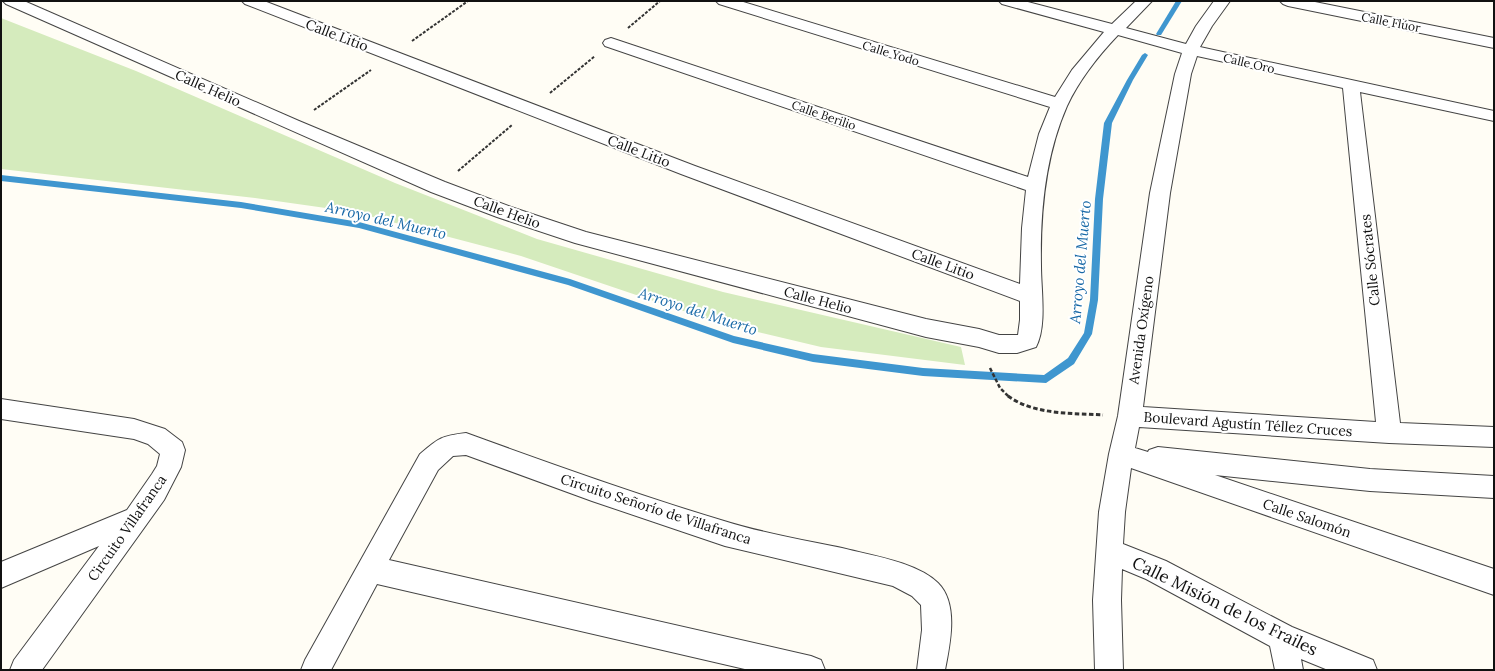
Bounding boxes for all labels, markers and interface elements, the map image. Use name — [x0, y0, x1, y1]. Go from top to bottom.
street label: Calle Flúor — [1360, 9, 1423, 35]
street label: Calle Litio — [303, 15, 371, 55]
street label: Calle Yodo — [861, 37, 921, 69]
street label: Calle Oro — [1222, 50, 1276, 76]
street label: Calle Helio — [172, 66, 244, 110]
street label: Calle Berilio — [790, 97, 858, 133]
street label: Calle Litio — [605, 131, 673, 171]
street label: Calle Helio — [471, 192, 543, 232]
water label: Arroyo del Muerto — [323, 197, 449, 243]
water label: Arroyo del Muerto — [1065, 199, 1095, 325]
street label: Calle Sócrates — [1356, 213, 1384, 307]
street label: Calle Litio — [909, 244, 977, 284]
street label: Avenida Oxígeno — [1124, 275, 1158, 386]
street label: Calle Helio — [782, 282, 854, 318]
water label: Arroyo del Muerto — [635, 283, 760, 339]
street label: Boulevard Agustín Téllez Cruces — [1143, 408, 1353, 440]
street label: Circuito Señorío de Villafranca — [558, 470, 754, 548]
street label: Circuito Villafranca — [84, 471, 170, 585]
street label: Calle Salomón — [1260, 494, 1354, 542]
street label: Calle Misión de los Frailes — [1129, 551, 1322, 661]

